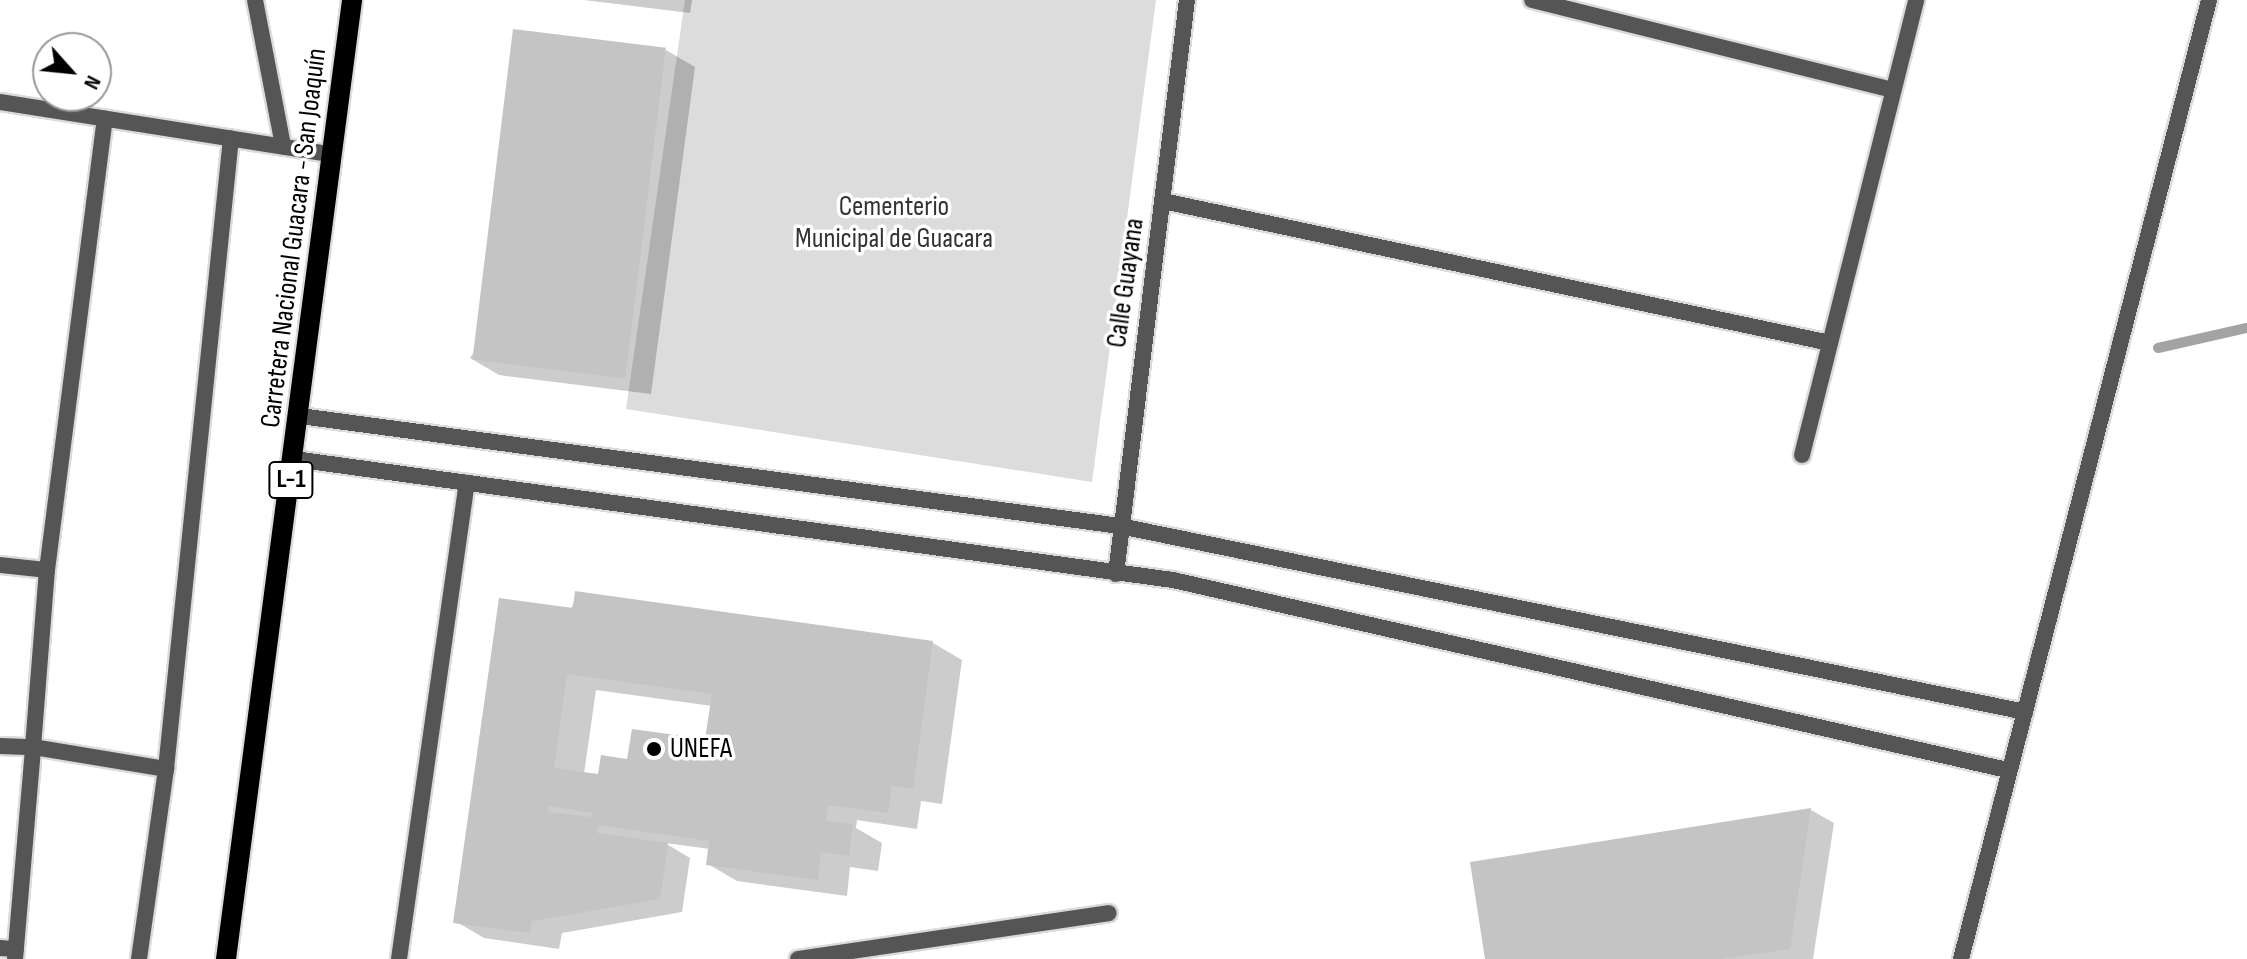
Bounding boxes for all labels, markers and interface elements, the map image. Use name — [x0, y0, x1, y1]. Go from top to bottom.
north arrow — [32, 32, 112, 112]
street label: Carretera Nacional Guacara - San Joaquín — [254, 46, 334, 430]
text: N — [77, 71, 107, 94]
park label: Cementerio Municipal de Guacara — [795, 190, 993, 256]
street label: Calle Guayana — [1100, 216, 1152, 350]
road number: L-1 — [267, 458, 315, 502]
place label: UNEFA — [670, 732, 732, 766]
marker: UNEFA — [645, 740, 663, 758]

